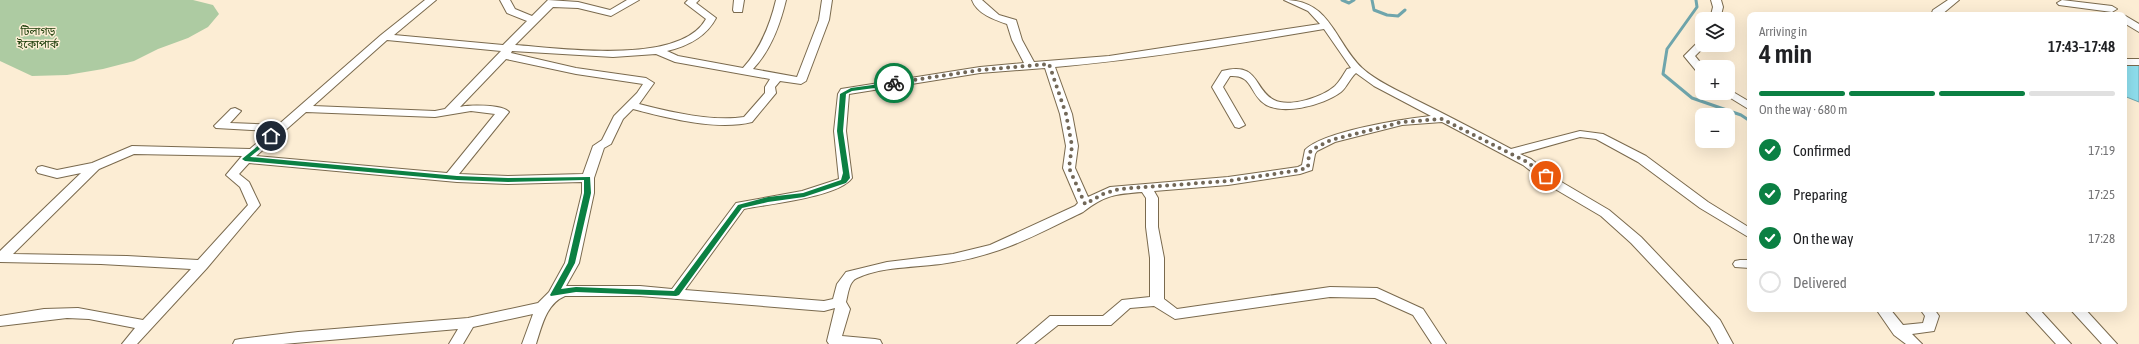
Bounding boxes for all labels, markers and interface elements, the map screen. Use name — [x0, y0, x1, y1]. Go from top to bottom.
map controls — [1695, 12, 1735, 148]
button: layers — [1695, 12, 1735, 52]
text: Arriving in — [1759, 24, 1807, 39]
park label: টিলাগড় ইকোপার্ক — [16, 25, 59, 50]
text: 17:43–17:48 — [2048, 38, 2115, 55]
text: 4 min — [1759, 39, 1812, 69]
button: + — [1695, 60, 1735, 100]
courier — [874, 63, 914, 103]
icon: bike — [883, 72, 905, 94]
text: On the way · 680 m — [1759, 102, 1847, 117]
button: − — [1695, 108, 1735, 148]
pin — [254, 119, 288, 153]
icon: home — [260, 125, 282, 147]
icon: check — [1759, 139, 1781, 161]
text: Confirmed — [1793, 142, 1851, 159]
text: 17:19 — [2088, 143, 2115, 158]
pin — [1529, 159, 1563, 193]
icon: bag — [1535, 165, 1557, 187]
icon: check — [1759, 183, 1781, 205]
text: Preparing — [1793, 186, 1847, 203]
text: 17:25 — [2088, 187, 2115, 202]
icon: check — [1759, 227, 1781, 249]
text: On the way — [1793, 230, 1854, 247]
text: 17:28 — [2088, 231, 2115, 246]
text: Delivered — [1793, 274, 1847, 291]

